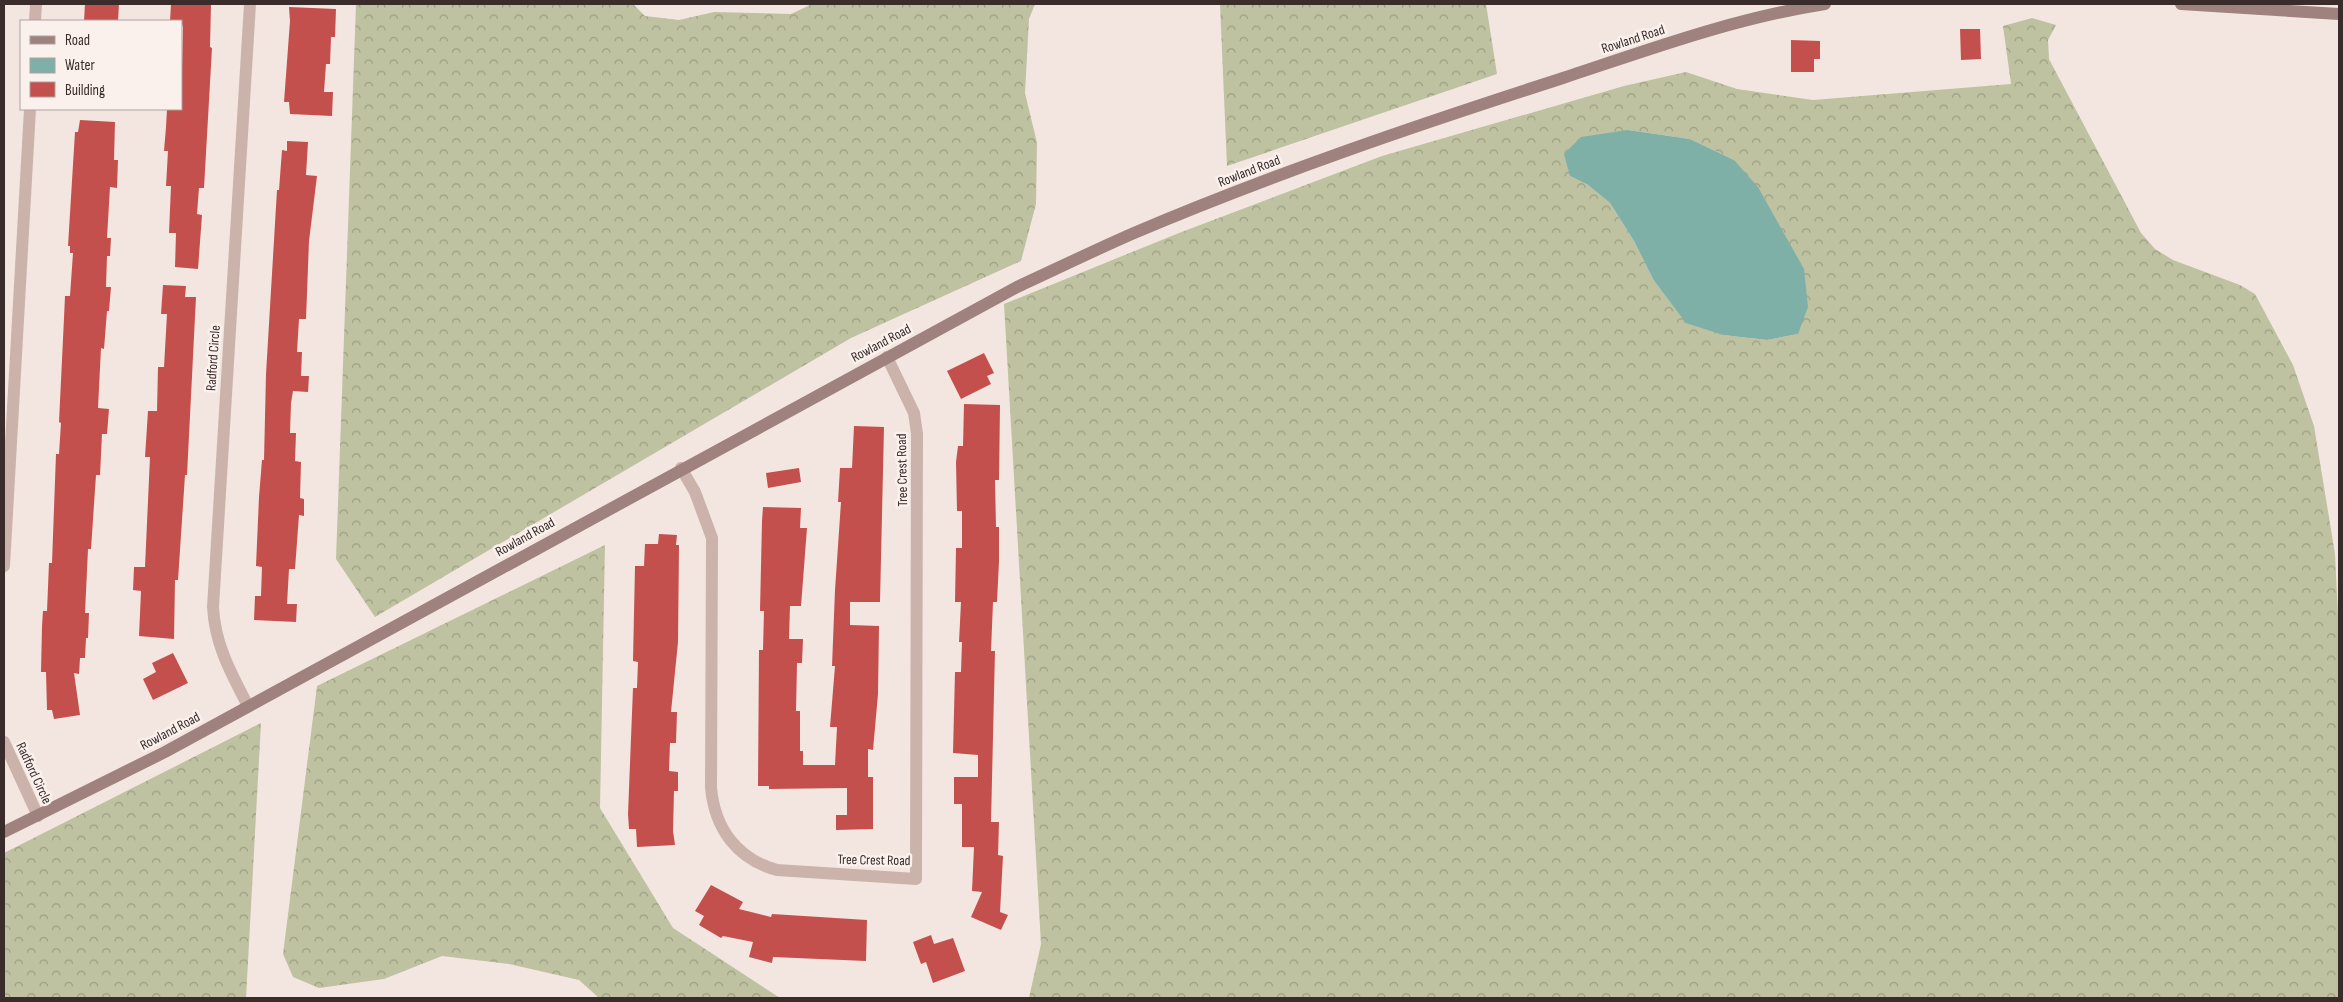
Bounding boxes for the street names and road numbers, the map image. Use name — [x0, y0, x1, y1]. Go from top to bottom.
street label: Rowland Road — [1599, 21, 1667, 57]
street label: Rowland Road — [1215, 151, 1283, 191]
street label: Rowland Road — [848, 320, 914, 366]
street label: Radford Circle — [202, 325, 224, 391]
street label: Tree Crest Road — [893, 433, 911, 507]
street label: Rowland Road — [492, 514, 558, 560]
street label: Rowland Road — [137, 708, 203, 754]
street label: Radford Circle — [12, 740, 56, 806]
street label: Tree Crest Road — [837, 851, 911, 869]

